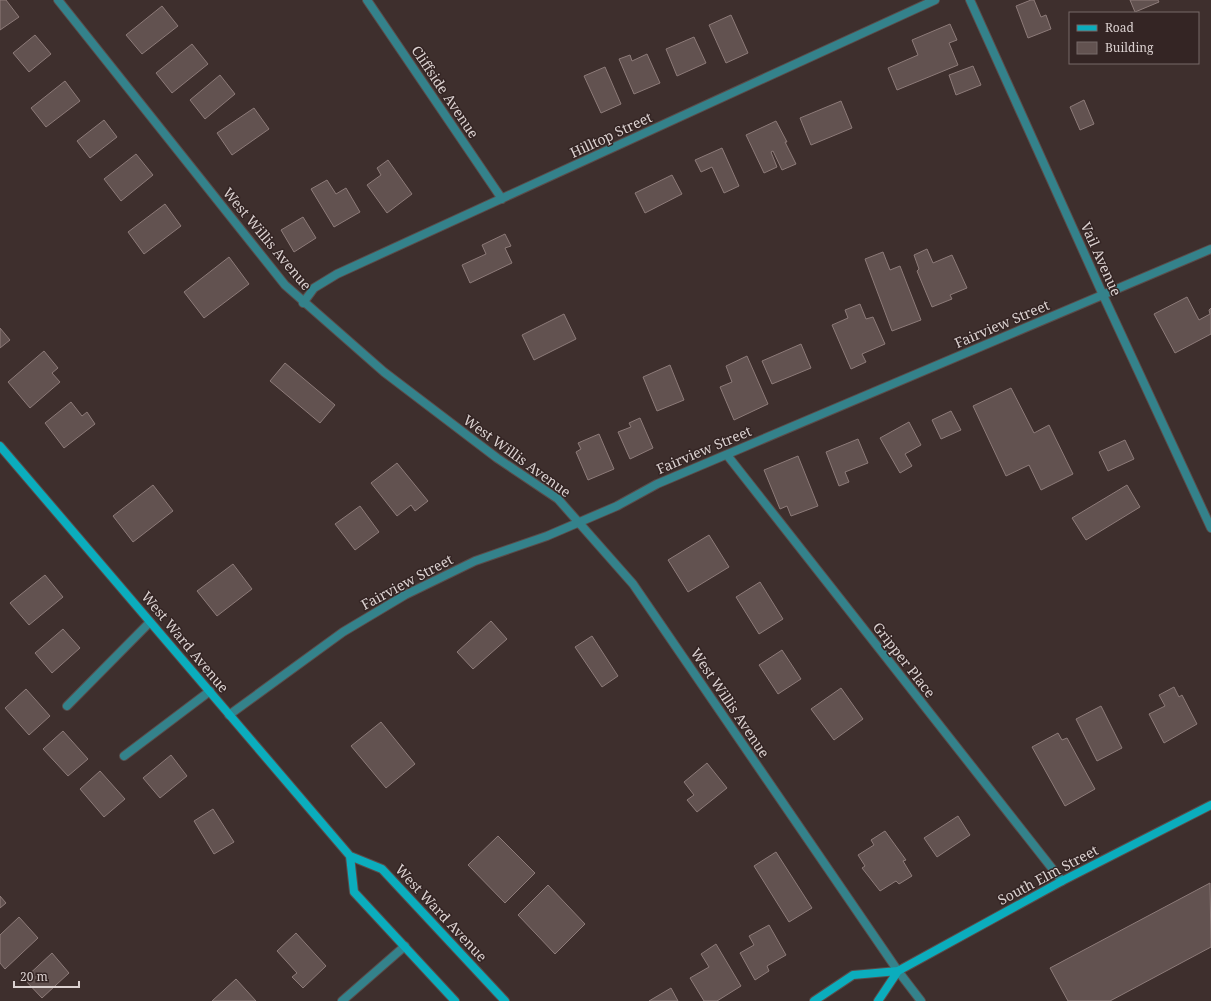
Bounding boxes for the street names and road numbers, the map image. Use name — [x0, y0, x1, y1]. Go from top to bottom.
street label: Cliffside Avenue — [407, 42, 483, 142]
street label: Hilltop Street — [567, 107, 655, 162]
street label: West Willis Avenue — [219, 183, 316, 294]
street label: Vail Avenue — [1077, 219, 1126, 299]
street label: Fairview Street — [951, 295, 1052, 352]
street label: West Willis Avenue — [460, 410, 575, 501]
street label: Fairview Street — [653, 421, 754, 478]
street label: Fairview Street — [357, 549, 456, 614]
street label: West Ward Avenue — [137, 587, 233, 696]
street label: Gripper Place — [869, 618, 940, 701]
street label: West Willis Avenue — [687, 644, 774, 761]
street label: South Elm Street — [994, 840, 1101, 909]
street label: West Ward Avenue — [391, 860, 491, 965]

